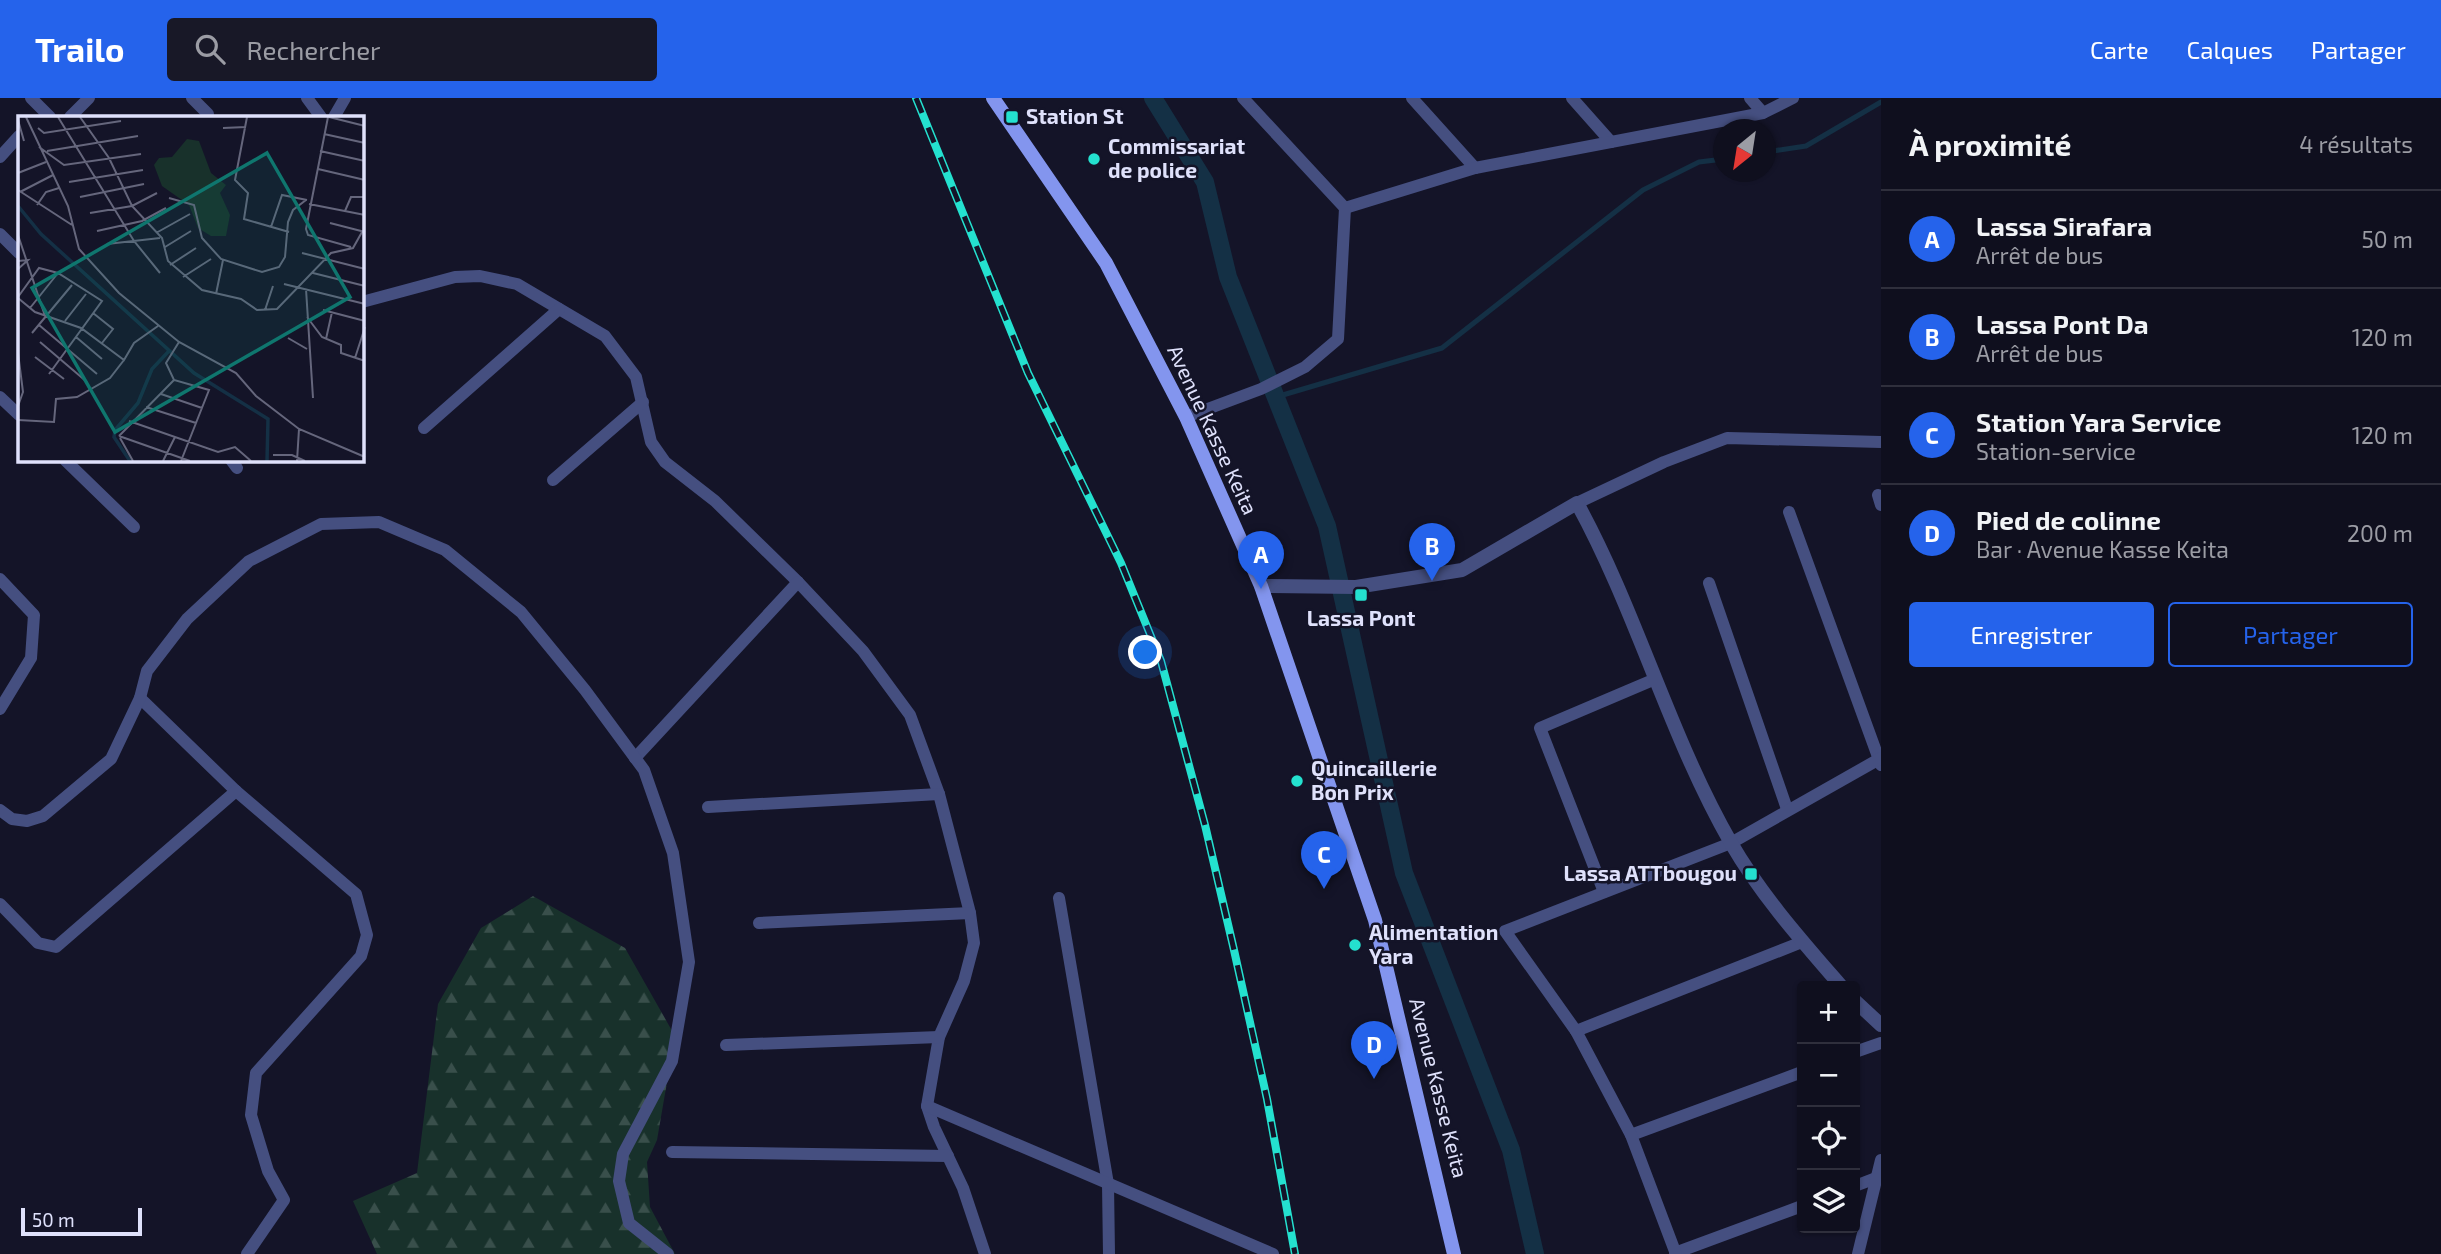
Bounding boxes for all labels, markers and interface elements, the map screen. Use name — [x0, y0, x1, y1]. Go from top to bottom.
search box — [167, 18, 657, 81]
text: Trailo — [35, 29, 125, 69]
icon: search — [191, 30, 229, 68]
text: Rechercher — [247, 34, 381, 65]
text: Carte — [2090, 35, 2149, 64]
text: Calques — [2187, 35, 2273, 64]
text: Partager — [2311, 35, 2406, 64]
place label: Station St — [1026, 103, 1124, 128]
marker: Station St — [1004, 109, 1020, 125]
inset map — [18, 116, 364, 462]
north arrow — [1713, 119, 1776, 182]
text: À proximité — [1909, 126, 2071, 162]
text: 4 résultats — [2299, 130, 2413, 158]
place label: Commissariat de police — [1108, 133, 1246, 182]
marker: Commissariat de police — [1086, 151, 1102, 167]
text: Lassa Sirafara — [1976, 210, 2152, 241]
text: A — [1924, 225, 1940, 253]
text: 50 m — [2362, 225, 2413, 253]
text: Arrêt de bus — [1976, 241, 2103, 269]
text: Lassa Pont Da — [1976, 308, 2149, 339]
text: B — [1925, 323, 1939, 351]
text: 120 m — [2352, 323, 2413, 351]
text: Arrêt de bus — [1976, 339, 2103, 367]
street label: Avenue Kasse Keita — [1163, 340, 1264, 518]
text: Station Yara Service — [1976, 406, 2222, 437]
text: C — [1925, 421, 1939, 449]
text: 120 m — [2352, 421, 2413, 449]
text: Station-service — [1976, 437, 2136, 465]
text: Pied de colinne — [1976, 504, 2161, 535]
text: D — [1924, 519, 1940, 547]
text: 200 m — [2347, 519, 2413, 547]
pin: B — [1409, 523, 1455, 581]
pin: A — [1238, 531, 1284, 589]
text: Bar · Avenue Kasse Keita — [1976, 535, 2229, 563]
marker: Lassa Pont — [1353, 587, 1369, 603]
button: Enregistrer — [1909, 602, 2154, 667]
button: Partager — [2168, 602, 2413, 667]
place label: Lassa Pont — [1307, 605, 1416, 630]
your location — [1128, 635, 1162, 669]
place label: Quincaillerie Bon Prix — [1311, 755, 1437, 804]
marker: Quincaillerie Bon Prix — [1289, 773, 1305, 789]
pin: C — [1301, 831, 1347, 889]
place label: Lassa ATTbougou — [1563, 860, 1737, 885]
marker: Lassa ATTbougou — [1743, 866, 1759, 882]
place label: Alimentation Yara — [1369, 919, 1498, 968]
marker: Alimentation Yara — [1347, 937, 1363, 953]
map controls — [1797, 981, 1860, 1233]
button: + — [1797, 981, 1860, 1044]
street label: Avenue Kasse Keita — [1405, 995, 1474, 1180]
pin: D — [1351, 1021, 1397, 1079]
button: − — [1797, 1044, 1860, 1107]
button: locate — [1797, 1107, 1860, 1170]
button: layers — [1797, 1170, 1860, 1233]
scale bar — [21, 1205, 142, 1237]
text: 50 m — [32, 1208, 75, 1231]

